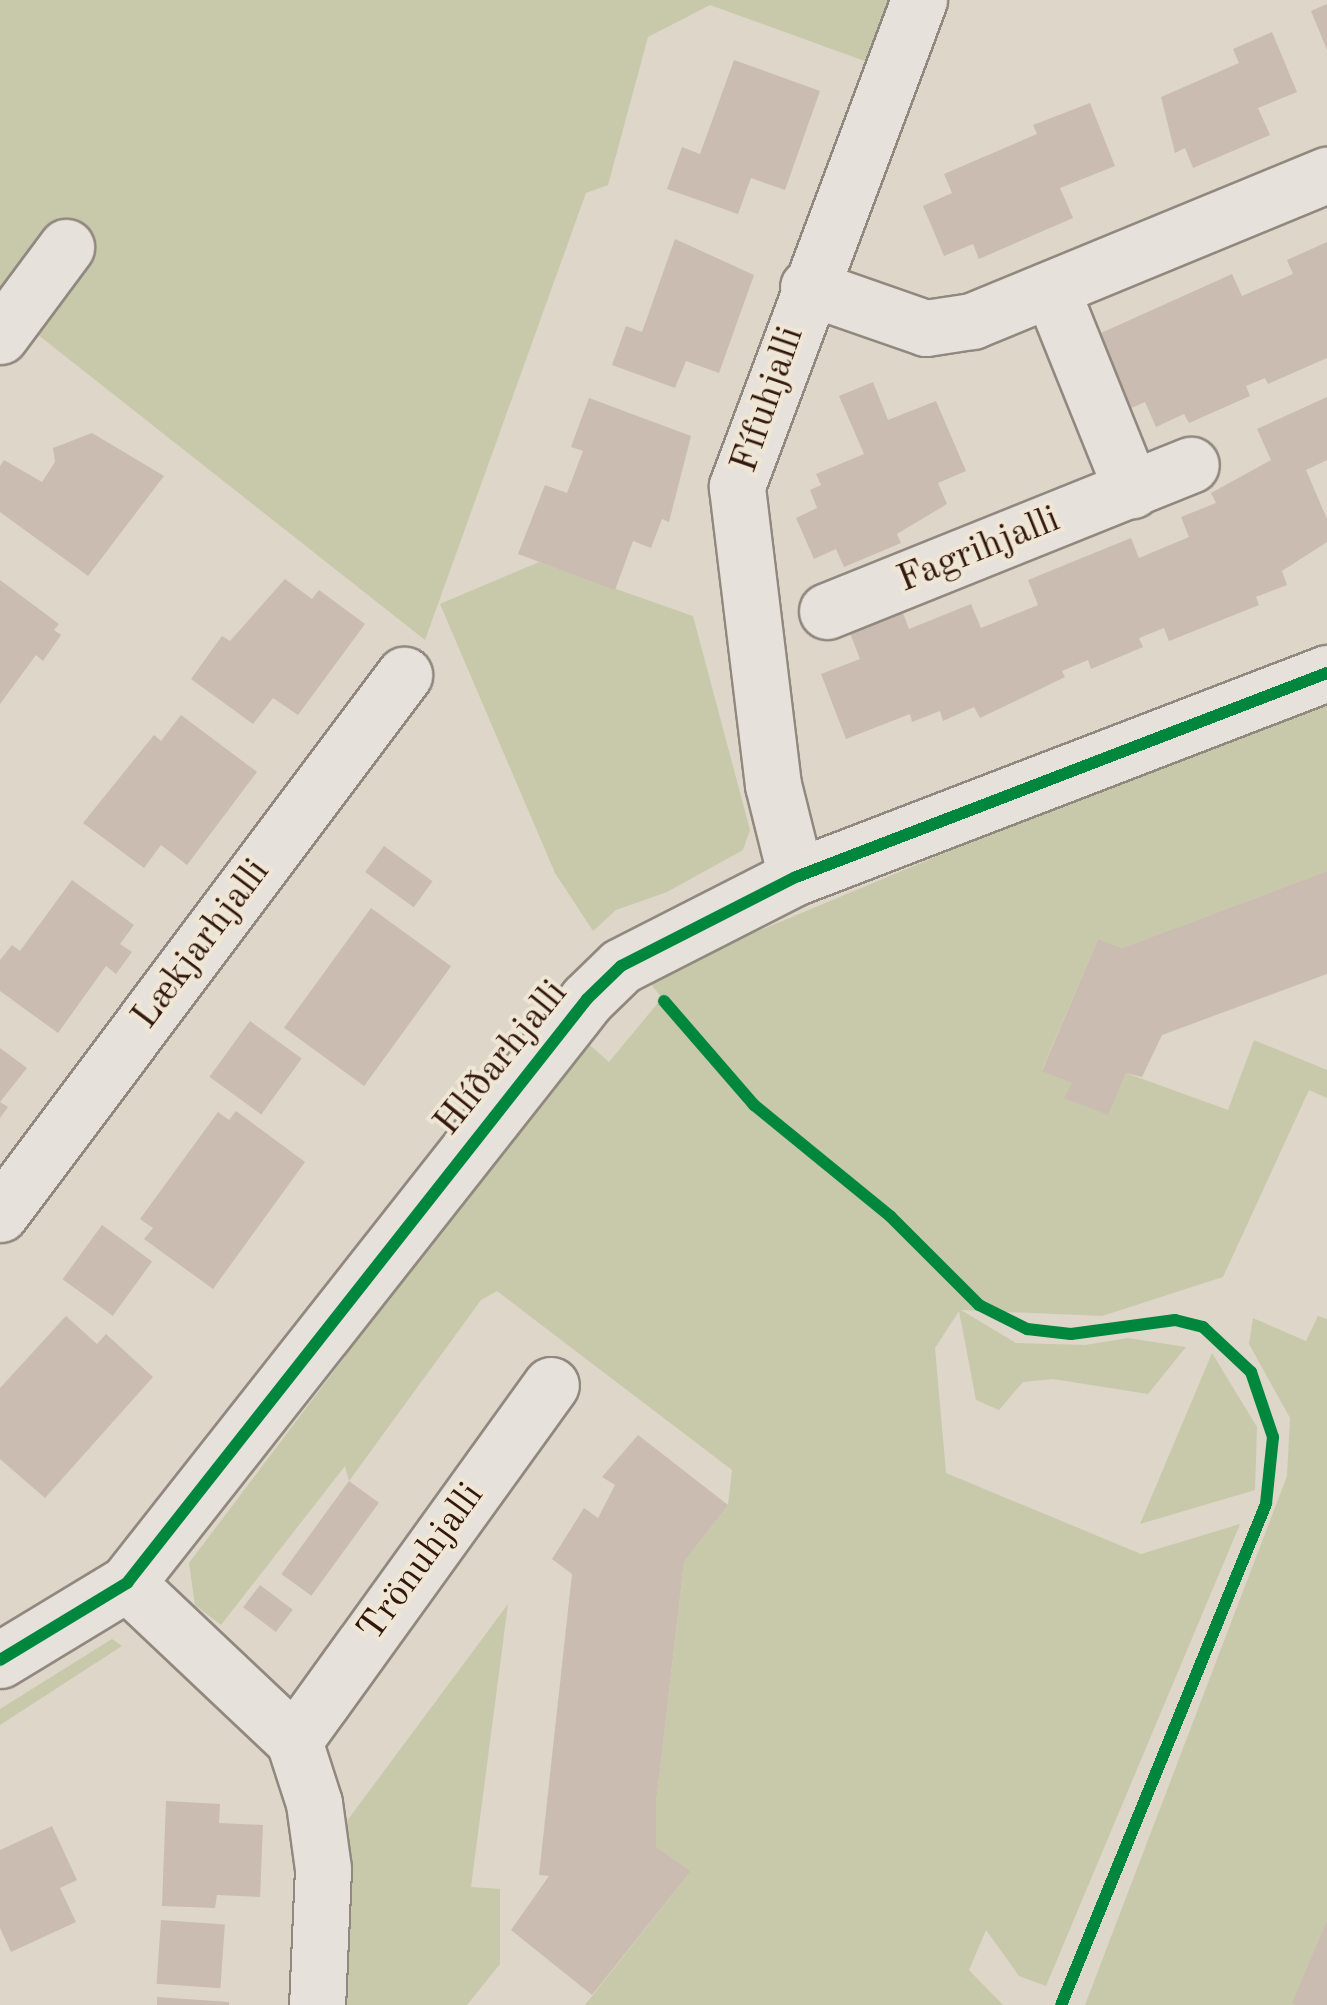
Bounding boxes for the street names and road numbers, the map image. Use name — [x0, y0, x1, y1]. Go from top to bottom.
street label: Fífuhjalli — [723, 321, 815, 479]
street label: Fagrihjalli — [891, 498, 1067, 604]
street label: Lækjarhjalli — [123, 851, 281, 1039]
street label: Hlíðarhjalli — [426, 972, 578, 1146]
street label: Trönuhjalli — [349, 1475, 495, 1651]

